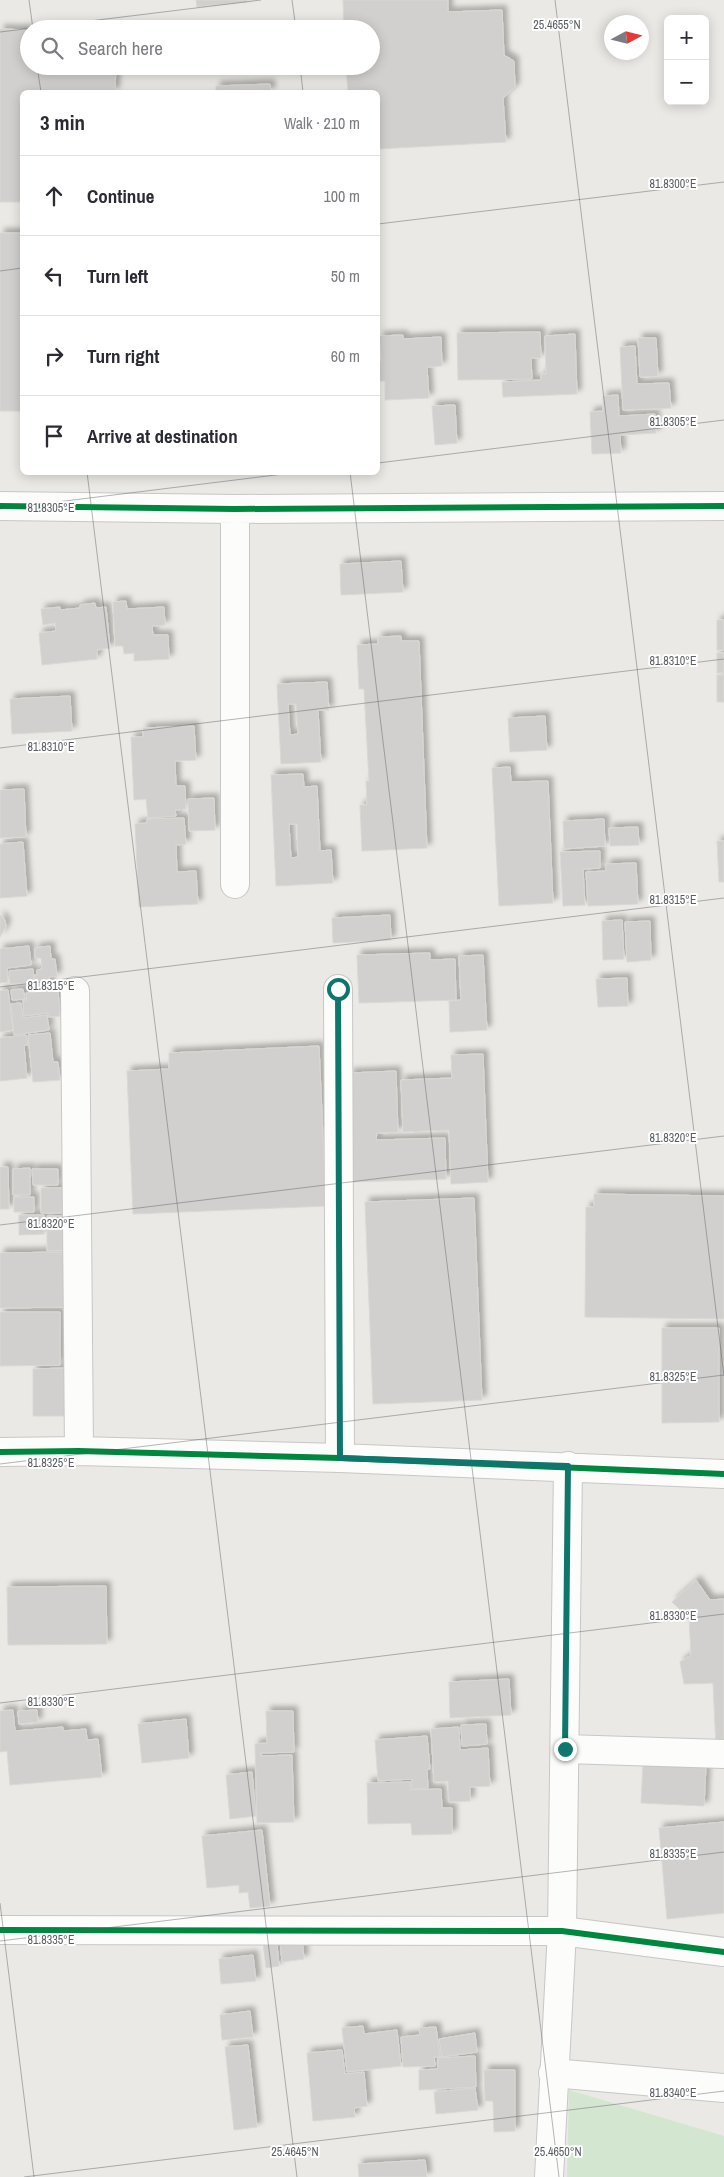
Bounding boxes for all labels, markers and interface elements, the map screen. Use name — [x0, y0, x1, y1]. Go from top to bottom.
north arrow — [604, 15, 649, 60]
map controls — [664, 15, 709, 105]
button: + — [664, 15, 709, 60]
text: 25.4655°N — [533, 17, 581, 33]
search box — [20, 20, 380, 75]
icon: search — [38, 34, 66, 62]
text: Search here — [78, 35, 163, 61]
button: − — [664, 60, 709, 105]
text: 3 min — [40, 108, 85, 137]
text: Walk · 210 m — [284, 112, 360, 134]
text: 81.8300°E — [650, 176, 696, 192]
icon: ahead — [40, 182, 68, 210]
text: Continue — [87, 183, 155, 209]
text: 100 m — [324, 185, 360, 207]
icon: left — [40, 262, 68, 290]
text: Turn left — [87, 263, 148, 289]
text: 50 m — [331, 265, 360, 287]
icon: right — [40, 342, 68, 370]
text: Turn right — [87, 343, 159, 369]
text: 60 m — [331, 345, 360, 367]
text: 81.8305°E — [650, 414, 696, 430]
icon: arrive — [40, 422, 68, 450]
text: Arrive at destination — [87, 423, 238, 449]
text: 81.8305°E — [28, 500, 74, 516]
text: 81.8310°E — [650, 653, 696, 669]
text: 81.8310°E — [28, 739, 74, 755]
text: 81.8315°E — [650, 892, 696, 908]
text: 81.8315°E — [28, 978, 74, 994]
route start — [327, 978, 350, 1001]
text: 81.8320°E — [650, 1130, 696, 1146]
text: 81.8320°E — [28, 1216, 74, 1232]
text: 81.8325°E — [650, 1369, 696, 1385]
text: 81.8325°E — [28, 1455, 74, 1471]
text: 81.8330°E — [650, 1608, 696, 1624]
text: 81.8330°E — [28, 1694, 74, 1710]
route end — [554, 1738, 577, 1761]
text: 81.8335°E — [650, 1846, 696, 1862]
text: 81.8335°E — [28, 1932, 74, 1948]
text: 81.8340°E — [650, 2085, 696, 2101]
text: 25.4645°N — [271, 2144, 319, 2160]
text: 25.4650°N — [534, 2144, 582, 2160]

